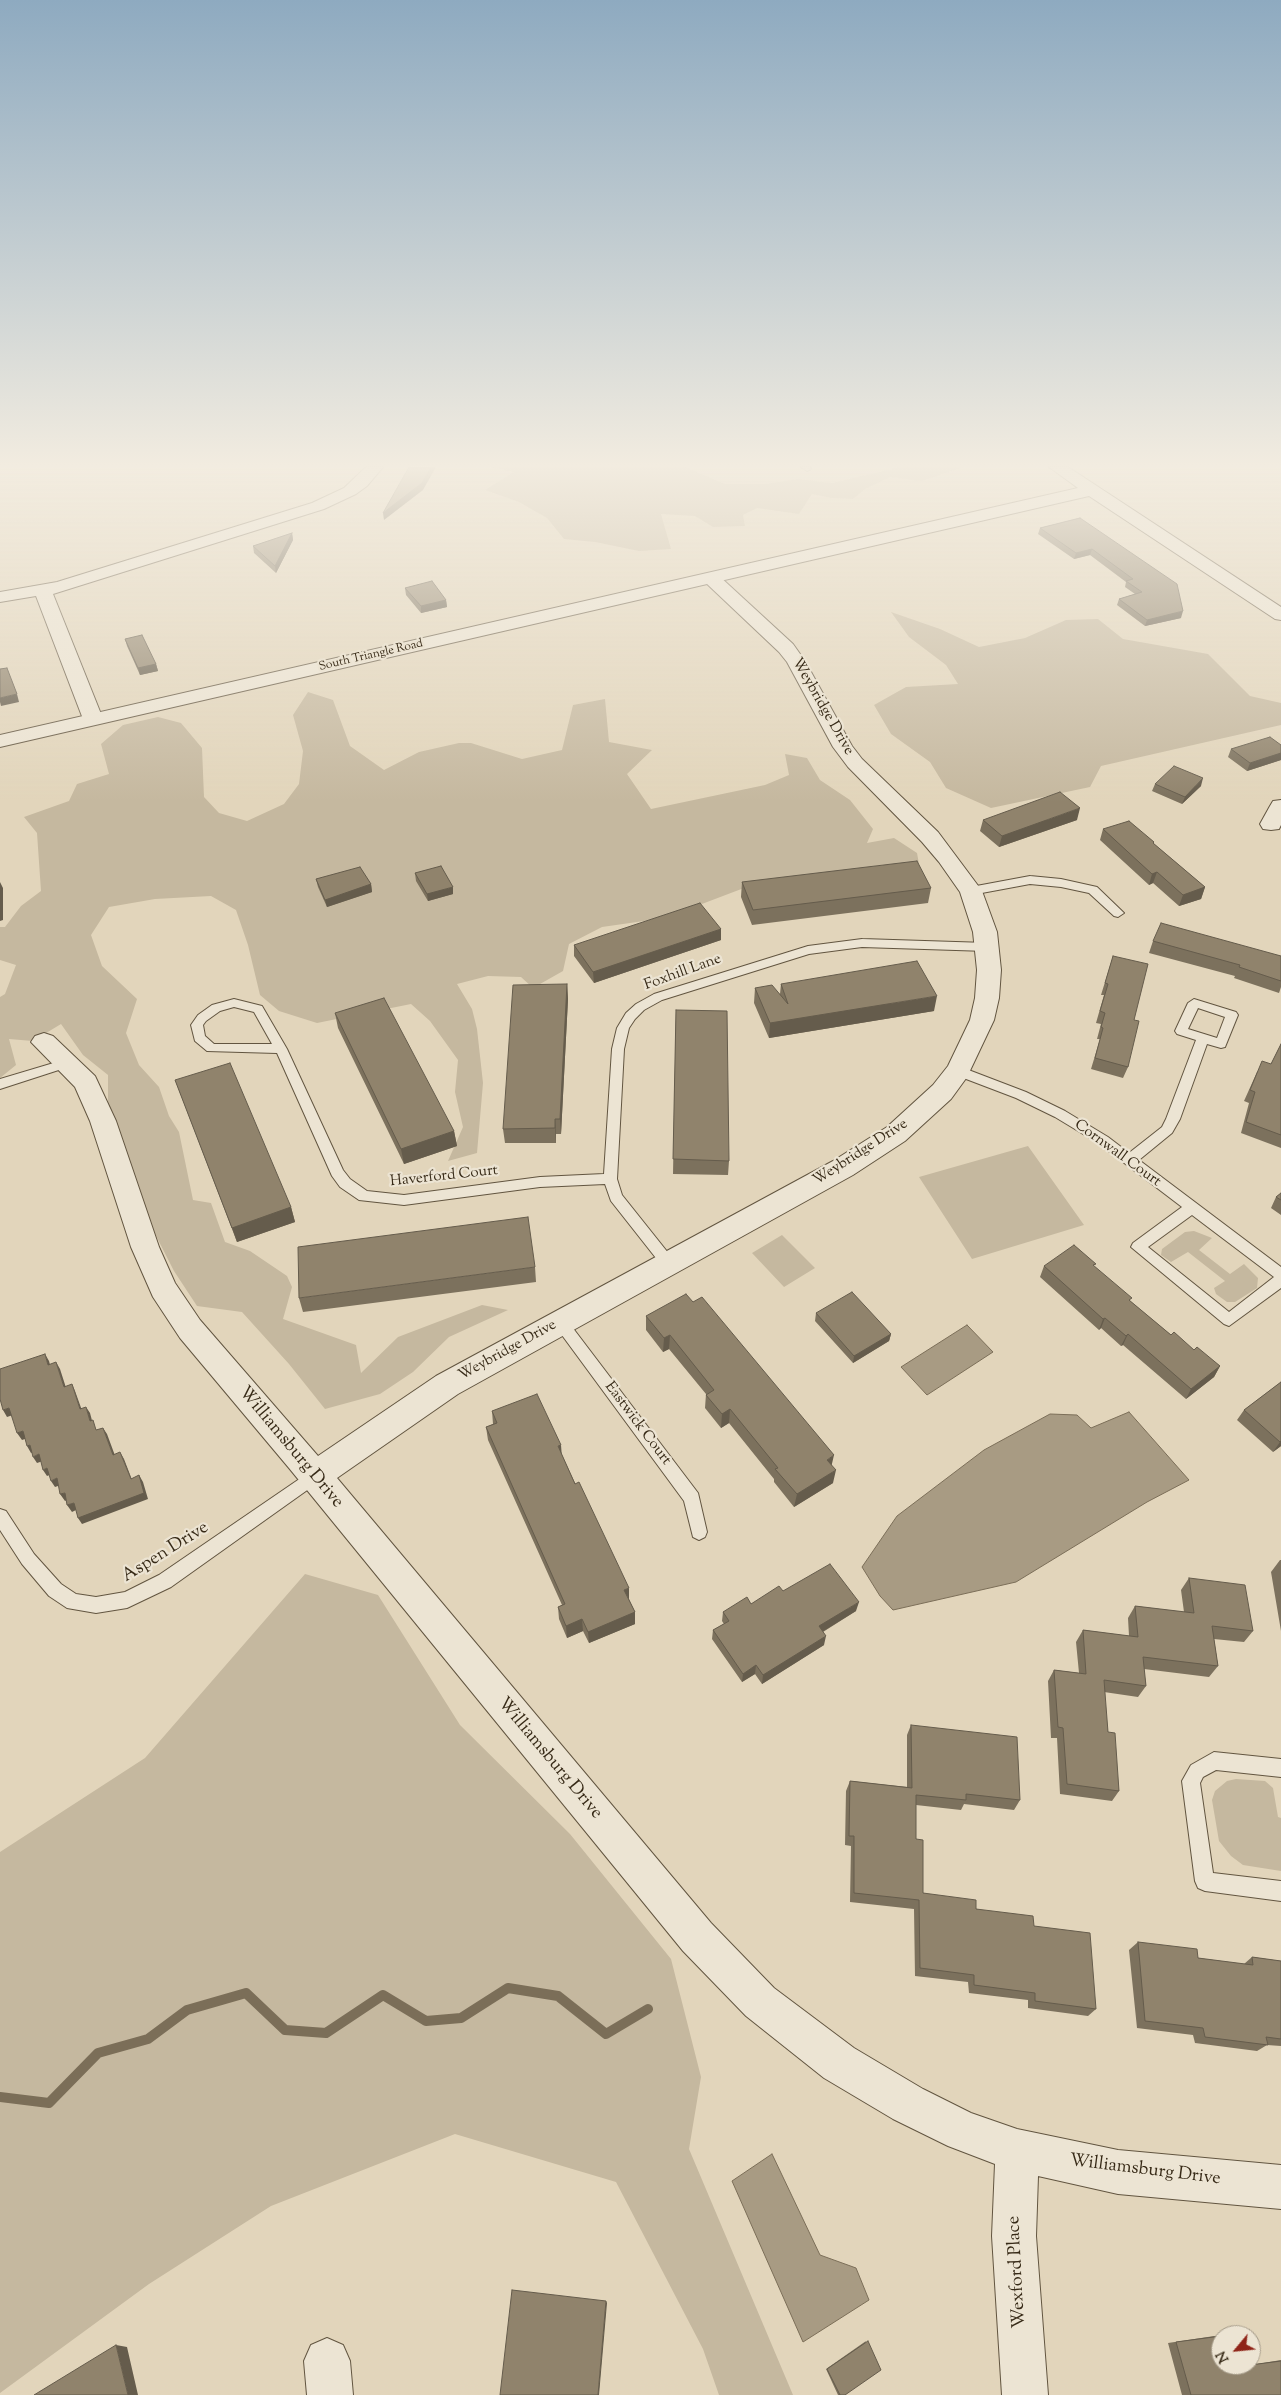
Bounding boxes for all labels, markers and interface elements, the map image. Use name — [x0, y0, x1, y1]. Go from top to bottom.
street label: South Triangle Road — [318, 637, 424, 675]
street label: Weybridge Drive — [787, 655, 857, 759]
street label: Foxhill Lane — [642, 951, 724, 995]
street label: Weybridge Drive — [810, 1116, 912, 1190]
street label: Cornwall Court — [1070, 1116, 1164, 1192]
street label: Haverford Court — [389, 1162, 499, 1192]
street label: Weybridge Drive — [456, 1317, 560, 1385]
street label: Eastwick Court — [600, 1379, 674, 1469]
street label: Williamsburg Drive — [233, 1383, 347, 1513]
street label: Aspen Drive — [119, 1518, 213, 1588]
street label: Williamsburg Drive — [492, 1694, 606, 1824]
street label: Williamsburg Drive — [1068, 2151, 1222, 2191]
street label: Wexford Place — [1004, 2215, 1032, 2329]
north arrow — [1211, 2325, 1261, 2375]
text: N — [1212, 2347, 1235, 2366]

